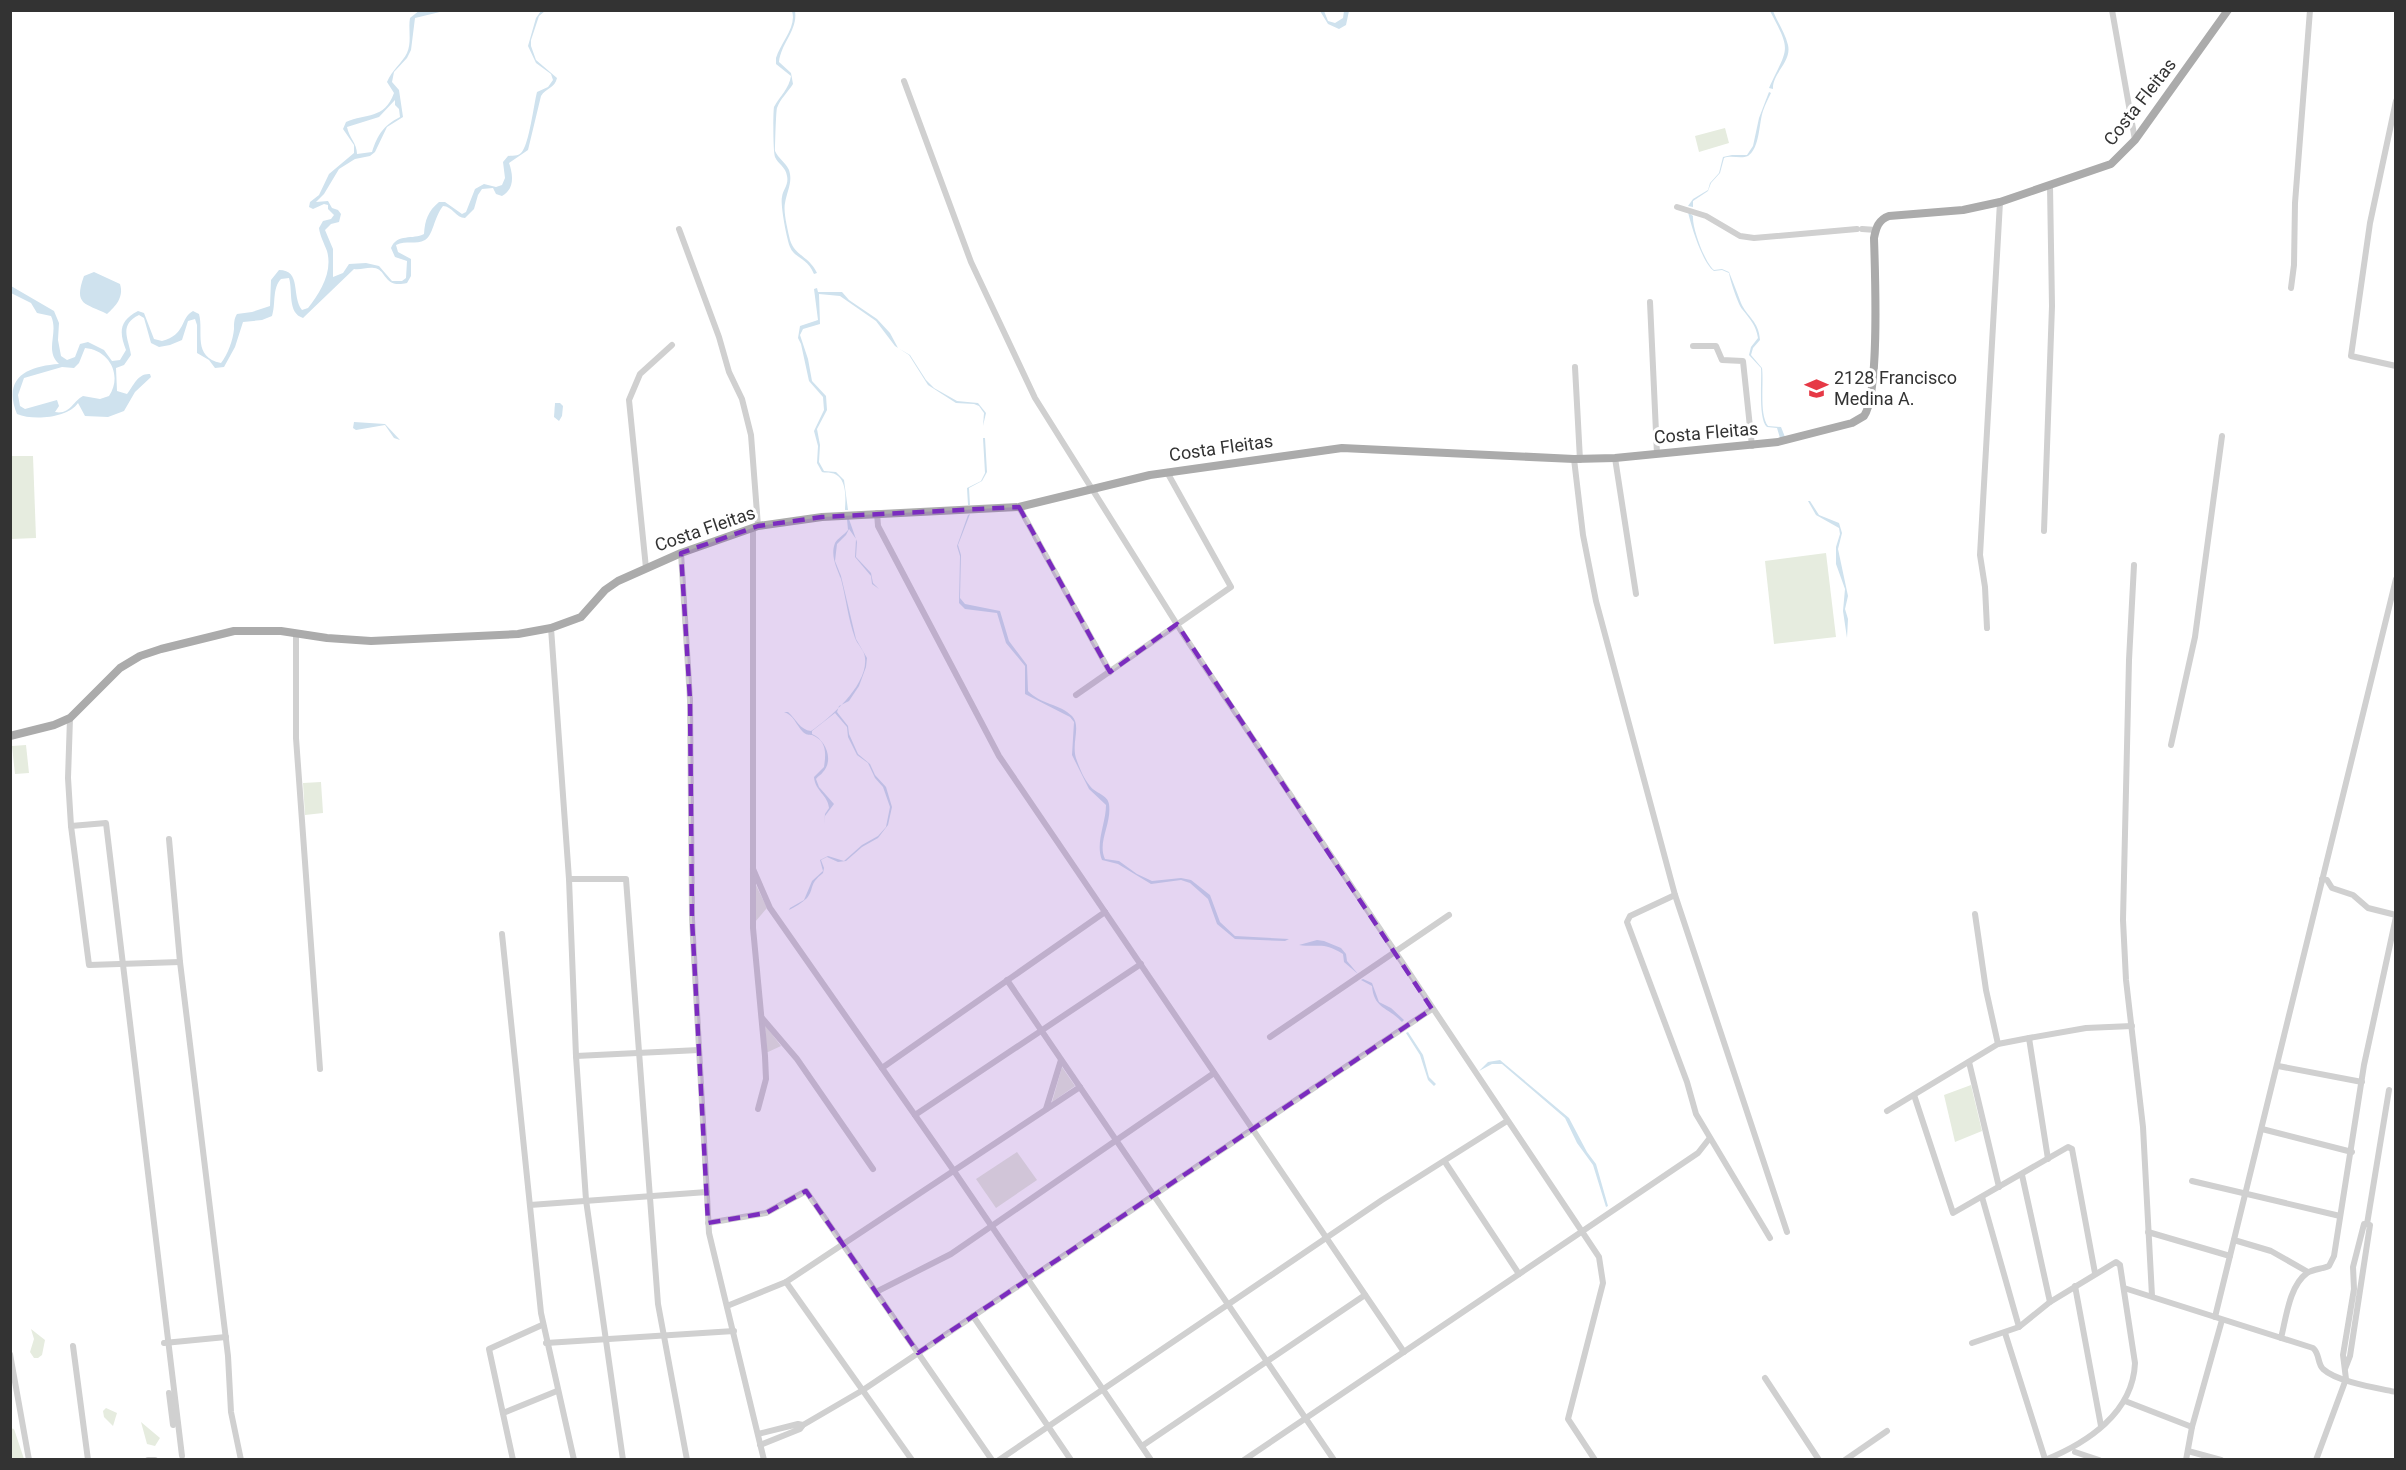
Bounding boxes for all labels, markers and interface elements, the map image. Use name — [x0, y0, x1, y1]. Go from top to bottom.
street label: Costa Fleitas — [2099, 54, 2180, 149]
place label: 2128 Francisco Medina A. — [1834, 367, 1957, 409]
school or university icon: 2128 Francisco Medina A. — [1803, 375, 1829, 401]
street label: Costa Fleitas — [1653, 417, 1759, 448]
street label: Costa Fleitas — [1168, 430, 1274, 465]
street label: Costa Fleitas — [652, 502, 758, 555]

